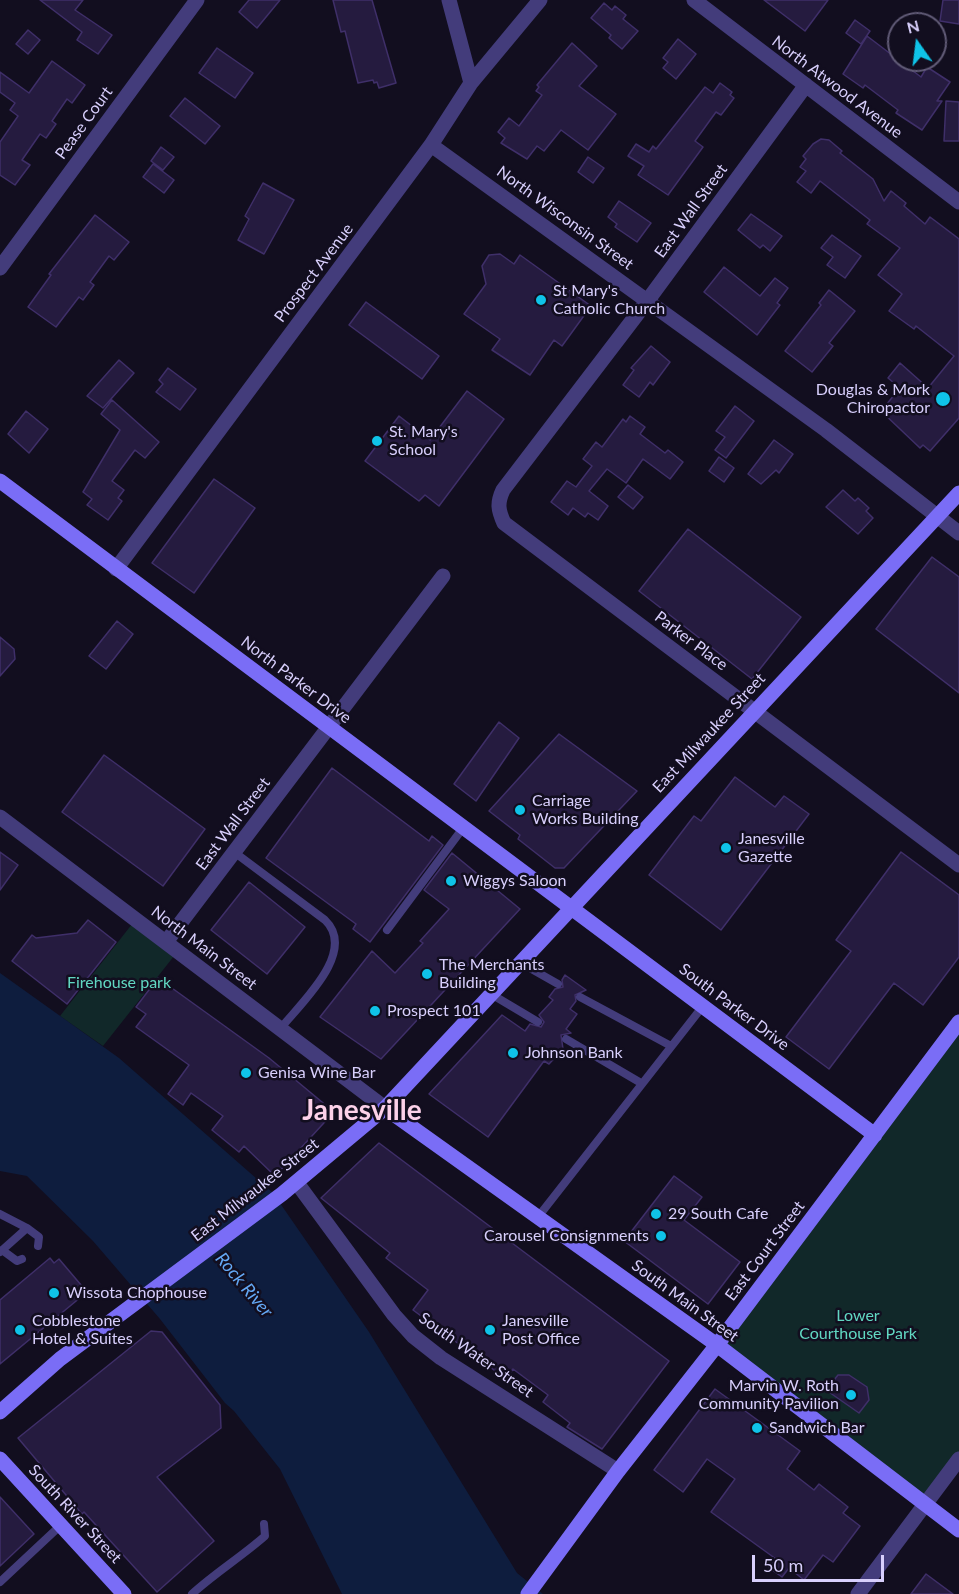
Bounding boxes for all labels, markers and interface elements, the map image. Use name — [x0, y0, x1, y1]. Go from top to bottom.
north arrow — [887, 12, 947, 72]
text: N — [905, 15, 921, 37]
street label: North Atwood Avenue — [768, 32, 906, 142]
street label: Pease Court — [51, 83, 117, 163]
street label: East Wall Street — [651, 160, 731, 262]
street label: North Wisconsin Street — [493, 162, 637, 274]
street label: Prospect Avenue — [271, 220, 357, 326]
place label: St Mary's Catholic Church — [553, 281, 665, 319]
marker: St Mary's Catholic Church — [534, 293, 548, 307]
place label: Douglas & Mork Chiropactor — [816, 380, 930, 418]
marker: Douglas & Mork Chiropactor — [934, 390, 952, 408]
place label: St. Mary's School — [389, 422, 458, 460]
marker: St. Mary's School — [370, 434, 384, 448]
street label: Parker Place — [651, 607, 731, 675]
street label: North Parker Drive — [237, 632, 355, 728]
street label: East Milwaukee Street — [649, 669, 769, 797]
street label: East Wall Street — [192, 774, 274, 874]
place label: Carriage Works Building — [532, 791, 638, 829]
marker: Carriage Works Building — [513, 803, 527, 817]
place label: Janesville Gazette — [738, 829, 805, 867]
marker: Janesville Gazette — [719, 841, 733, 855]
place label: Wiggys Saloon — [463, 871, 566, 891]
marker: Wiggys Saloon — [444, 874, 458, 888]
street label: North Main Street — [147, 902, 261, 994]
place label: The Merchants Building — [439, 955, 544, 993]
street label: South Parker Drive — [675, 959, 793, 1055]
marker: The Merchants Building — [420, 967, 434, 981]
park label: Firehouse park — [67, 973, 171, 993]
place label: Prospect 101 — [387, 1001, 481, 1021]
marker: Prospect 101 — [368, 1004, 382, 1018]
place label: Johnson Bank — [525, 1043, 623, 1063]
marker: Johnson Bank — [506, 1046, 520, 1060]
place label: Genisa Wine Bar — [258, 1063, 376, 1083]
marker: Genisa Wine Bar — [239, 1066, 253, 1080]
district label: Janesville — [302, 1094, 422, 1128]
street label: East Milwaukee Street — [187, 1134, 323, 1246]
street label: East Court Street — [721, 1197, 809, 1305]
place label: 29 South Cafe — [668, 1204, 768, 1224]
marker: 29 South Cafe — [649, 1207, 663, 1221]
place label: Carousel Consignments — [484, 1226, 649, 1246]
marker: Carousel Consignments — [654, 1229, 668, 1243]
water label: Rock River — [211, 1248, 277, 1322]
street label: South Main Street — [628, 1256, 742, 1346]
place label: Wissota Chophouse — [66, 1283, 207, 1303]
marker: Wissota Chophouse — [47, 1286, 61, 1300]
park label: Lower Courthouse Park — [799, 1306, 917, 1344]
street label: South Water Street — [415, 1308, 537, 1402]
place label: Cobblestone Hotel & Suites — [32, 1311, 133, 1349]
place label: Janesville Post Office — [502, 1311, 580, 1349]
marker: Cobblestone Hotel & Suites — [13, 1323, 27, 1337]
marker: Janesville Post Office — [483, 1323, 497, 1337]
place label: Marvin W. Roth Community Pavilion — [698, 1376, 839, 1414]
marker: Marvin W. Roth Community Pavilion — [844, 1388, 858, 1402]
place label: Sandwich Bar — [769, 1418, 864, 1438]
marker: Sandwich Bar — [750, 1421, 764, 1435]
street label: South River Street — [24, 1461, 126, 1567]
scale bar — [755, 1543, 887, 1581]
text: 50 m — [763, 1554, 803, 1576]

